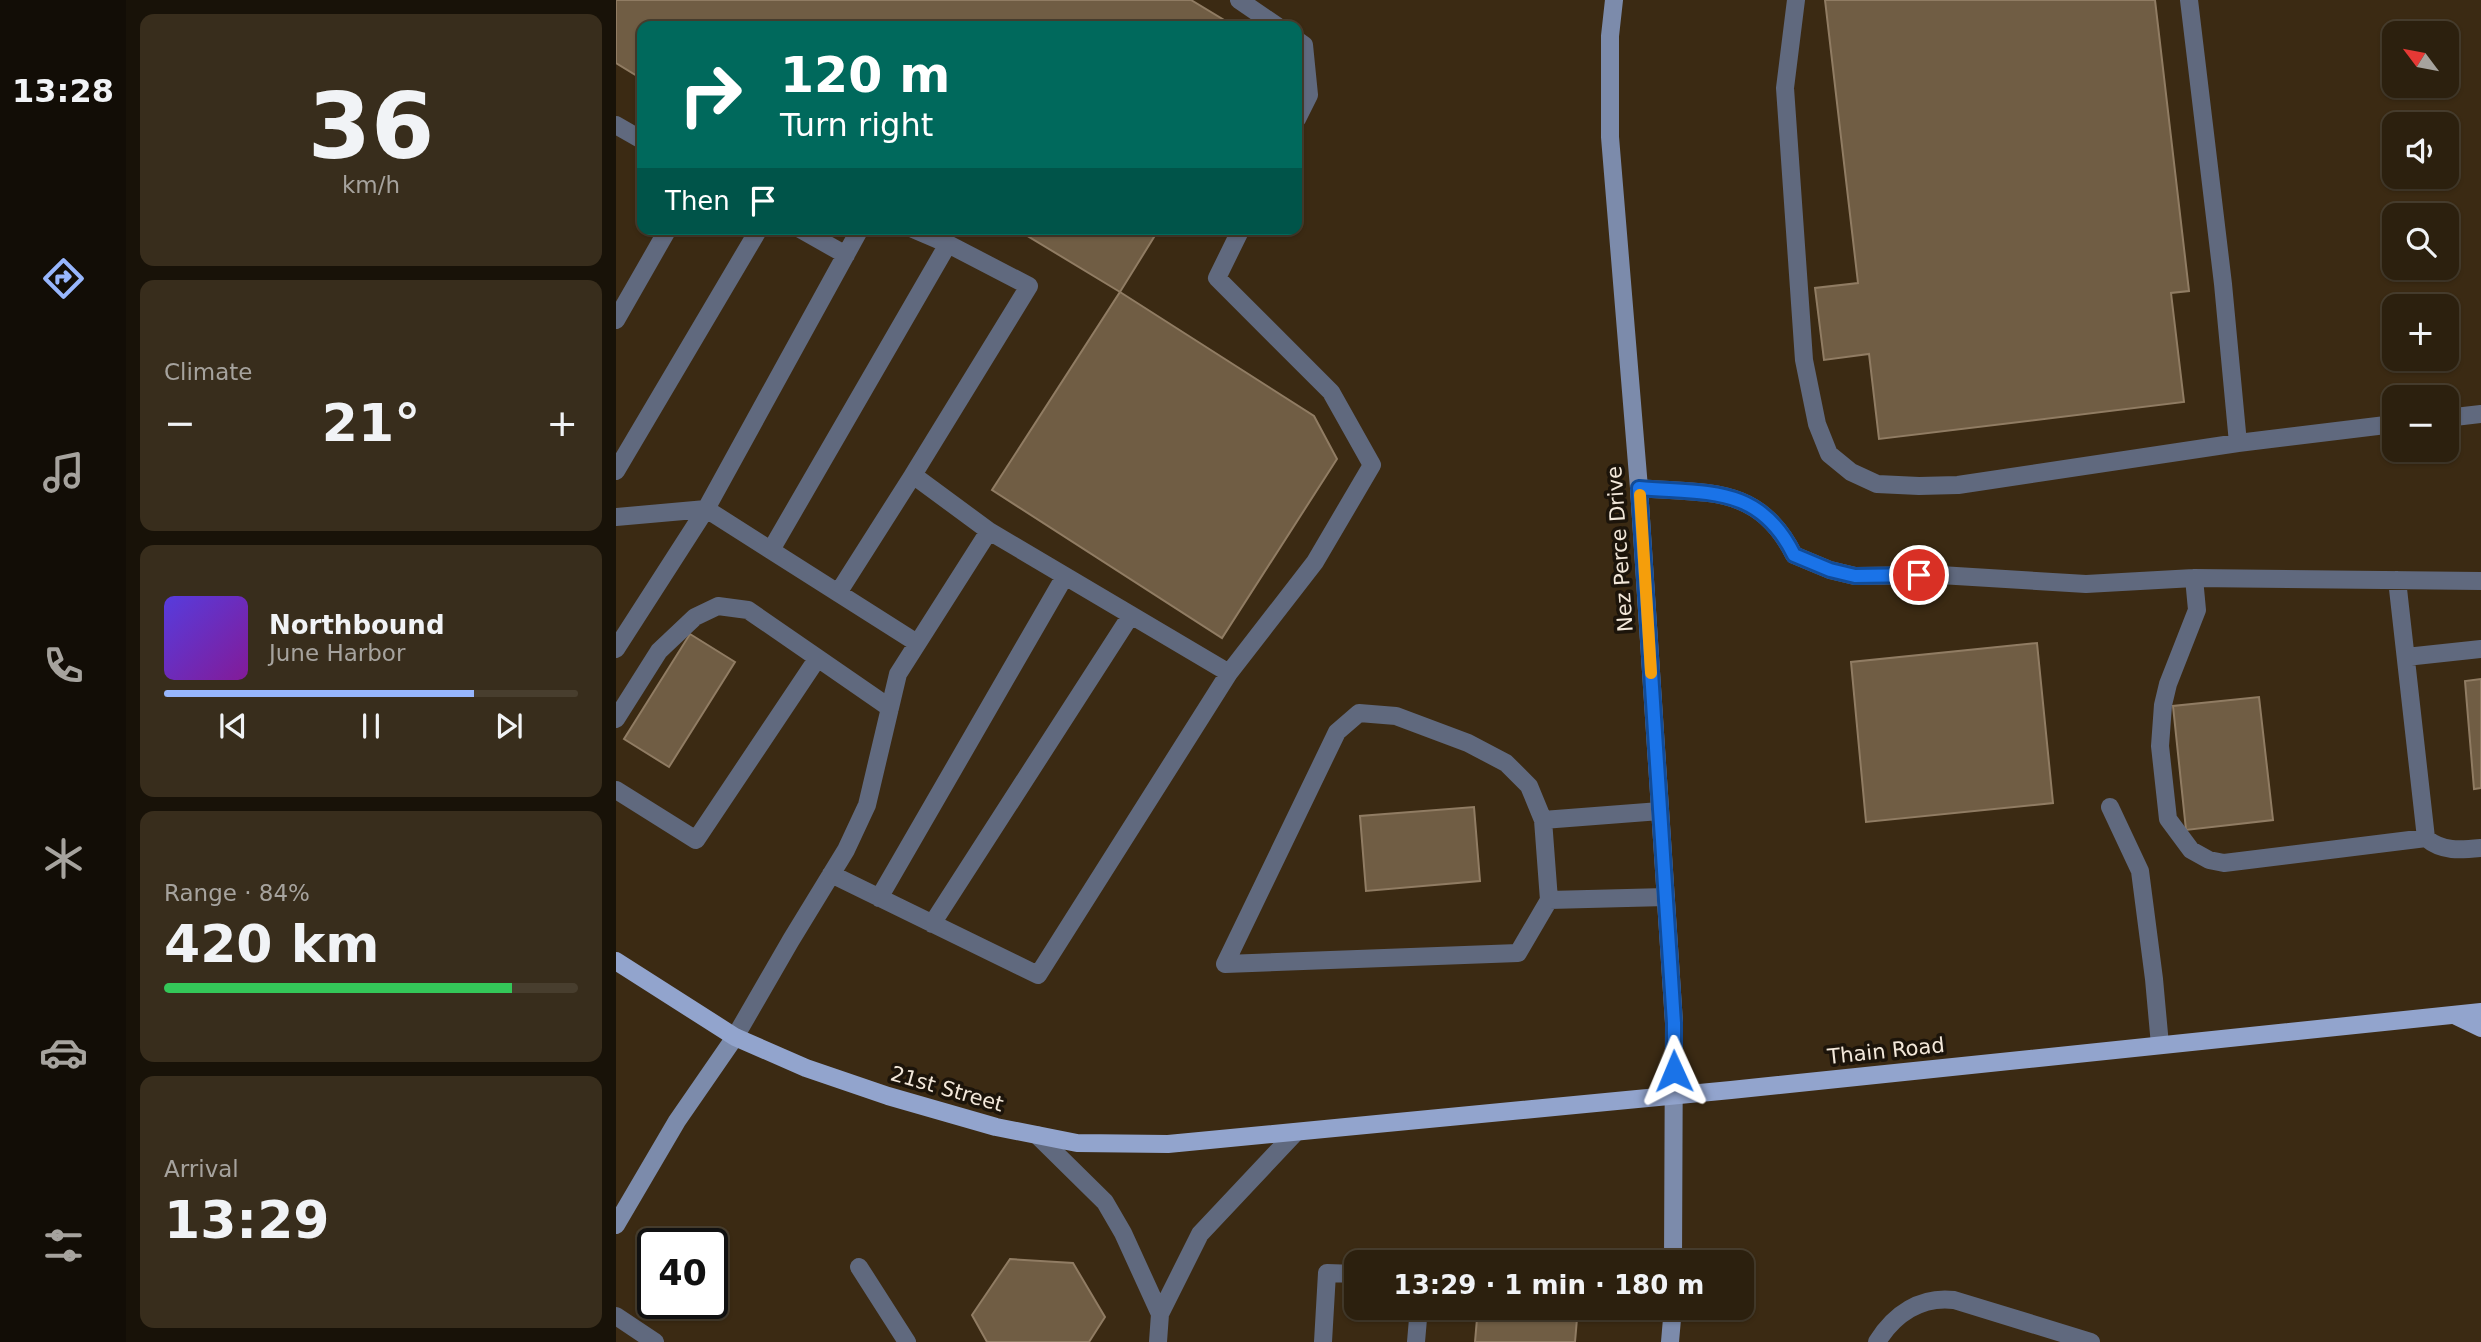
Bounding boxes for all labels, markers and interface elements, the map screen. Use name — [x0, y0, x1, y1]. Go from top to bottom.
north arrow — [2382, 21, 2459, 98]
map controls — [2382, 21, 2459, 462]
text: 120 m — [780, 47, 950, 104]
icon: right — [665, 49, 756, 140]
text: 13:28 — [12, 72, 114, 110]
text: 36 — [308, 74, 434, 179]
text: Turn right — [780, 106, 933, 144]
button: sound — [2382, 112, 2459, 189]
text: km/h — [342, 172, 400, 198]
icon: arrive — [744, 182, 782, 220]
text: Then — [665, 186, 730, 216]
button: search — [2382, 203, 2459, 280]
icon: directions — [39, 254, 88, 303]
button: + — [2382, 294, 2459, 371]
text: Climate — [164, 359, 253, 385]
button: − — [2382, 385, 2459, 462]
text: 21° — [322, 393, 420, 453]
text: − — [164, 401, 196, 445]
text: + — [546, 401, 578, 445]
icon: music — [39, 448, 88, 497]
street label: Nez Perce Drive — [1602, 465, 1638, 633]
pin — [1889, 545, 1949, 605]
icon: arrive — [1900, 556, 1938, 594]
text: Northbound — [269, 610, 445, 640]
text: June Harbor — [269, 640, 405, 666]
icon: phone — [39, 641, 88, 690]
icon: previous — [214, 707, 252, 745]
icon: pause — [352, 707, 390, 745]
icon: next — [490, 707, 528, 745]
icon: climate — [39, 834, 88, 883]
text: Range · 84% — [164, 880, 310, 906]
text: 420 km — [164, 914, 379, 974]
icon: car — [39, 1028, 88, 1077]
street label: Thain Road — [1825, 1033, 1946, 1069]
position arrow — [1637, 1034, 1711, 1108]
street label: 21st Street — [888, 1061, 1006, 1117]
text: Arrival — [164, 1156, 239, 1182]
text: 13:29 — [164, 1190, 330, 1250]
icon: filters — [39, 1221, 88, 1270]
speed limit sign: 40 — [637, 1228, 728, 1319]
text: 13:29 · 1 min · 180 m — [1394, 1270, 1704, 1300]

